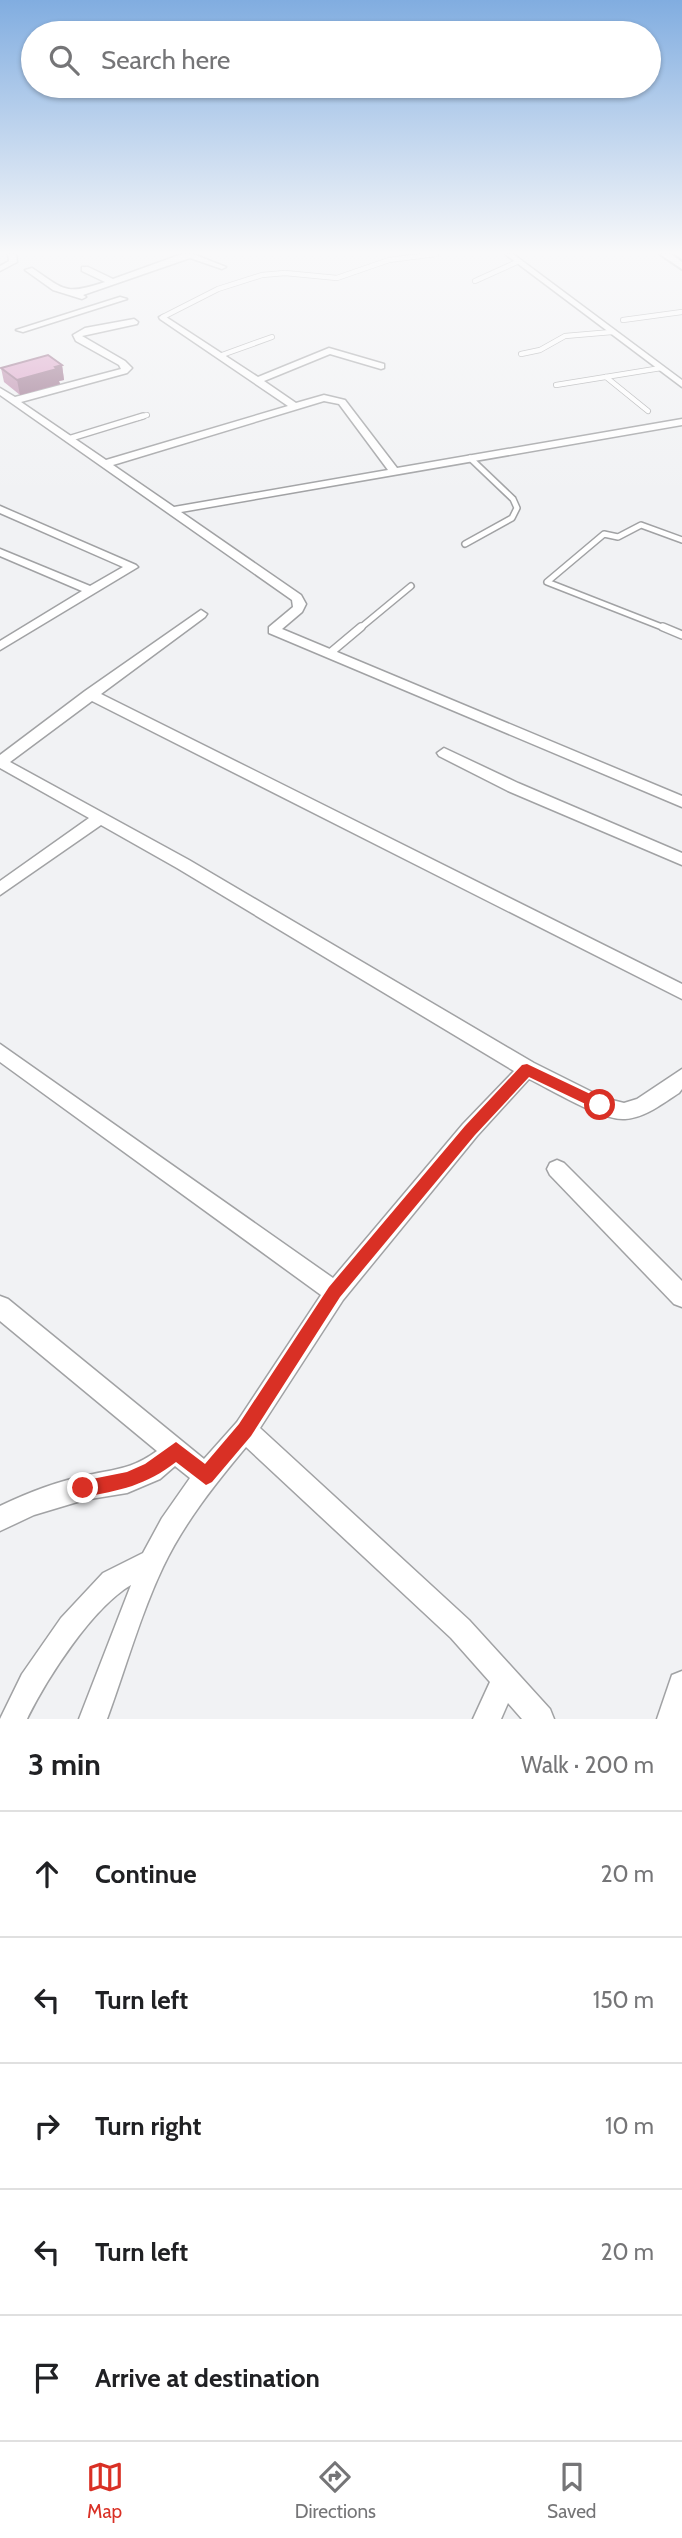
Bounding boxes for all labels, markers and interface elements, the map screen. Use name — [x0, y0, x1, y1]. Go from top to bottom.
search box — [21, 21, 661, 98]
icon: search — [45, 41, 83, 79]
text: Search here — [101, 44, 230, 76]
route start — [584, 1089, 615, 1120]
route end — [67, 1472, 98, 1503]
text: 3 min — [28, 1746, 101, 1783]
text: Walk · 200 m — [521, 1751, 654, 1779]
icon: ahead — [28, 1855, 66, 1893]
text: Continue — [95, 1858, 197, 1890]
text: 20 m — [601, 1860, 654, 1888]
icon: left — [28, 1981, 66, 2019]
text: Turn left — [95, 1984, 188, 2016]
text: 150 m — [593, 1986, 654, 2014]
icon: right — [28, 2107, 66, 2145]
text: Turn right — [95, 2110, 201, 2142]
text: 10 m — [605, 2112, 654, 2140]
icon: left — [28, 2233, 66, 2271]
text: Turn left — [95, 2236, 188, 2268]
text: 20 m — [601, 2238, 654, 2266]
icon: arrive — [28, 2359, 66, 2397]
text: Arrive at destination — [95, 2362, 320, 2394]
tab: Map — [86, 2458, 124, 2523]
tab: Directions — [295, 2458, 376, 2523]
tab: Saved — [547, 2458, 596, 2523]

